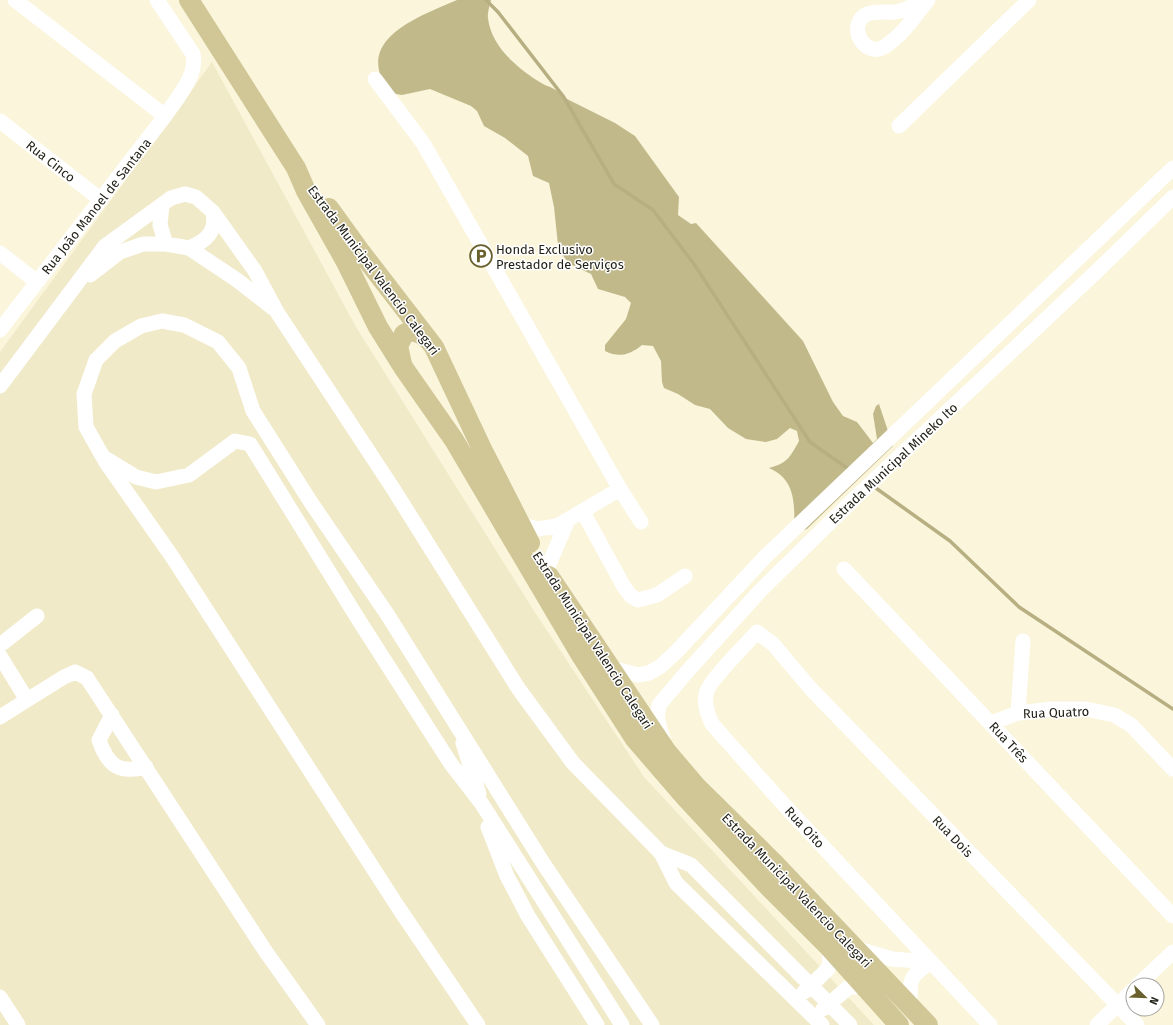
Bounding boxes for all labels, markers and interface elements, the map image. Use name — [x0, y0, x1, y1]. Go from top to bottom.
street label: Rua João Manoel de Santana — [39, 135, 154, 277]
street label: Rua Cinco — [23, 138, 78, 185]
street label: Estrada Municipal Valencio Calegari — [305, 183, 442, 358]
place label: Honda Exclusivo Prestador de Serviços — [496, 242, 624, 272]
parking icon: Honda Exclusivo Prestador de Serviços — [468, 243, 494, 269]
street label: Estrada Municipal Mineko Ito — [826, 400, 961, 527]
street label: Estrada Municipal Valencio Calegari — [530, 549, 656, 732]
street label: Rua Quatro — [1023, 704, 1090, 721]
street label: Rua Três — [986, 719, 1031, 766]
street label: Rua Oito — [782, 804, 827, 851]
street label: Estrada Municipal Valencio Calegari — [719, 810, 874, 971]
street label: Rua Dois — [929, 813, 976, 860]
north arrow — [1125, 977, 1165, 1017]
text: N — [1146, 995, 1161, 1007]

